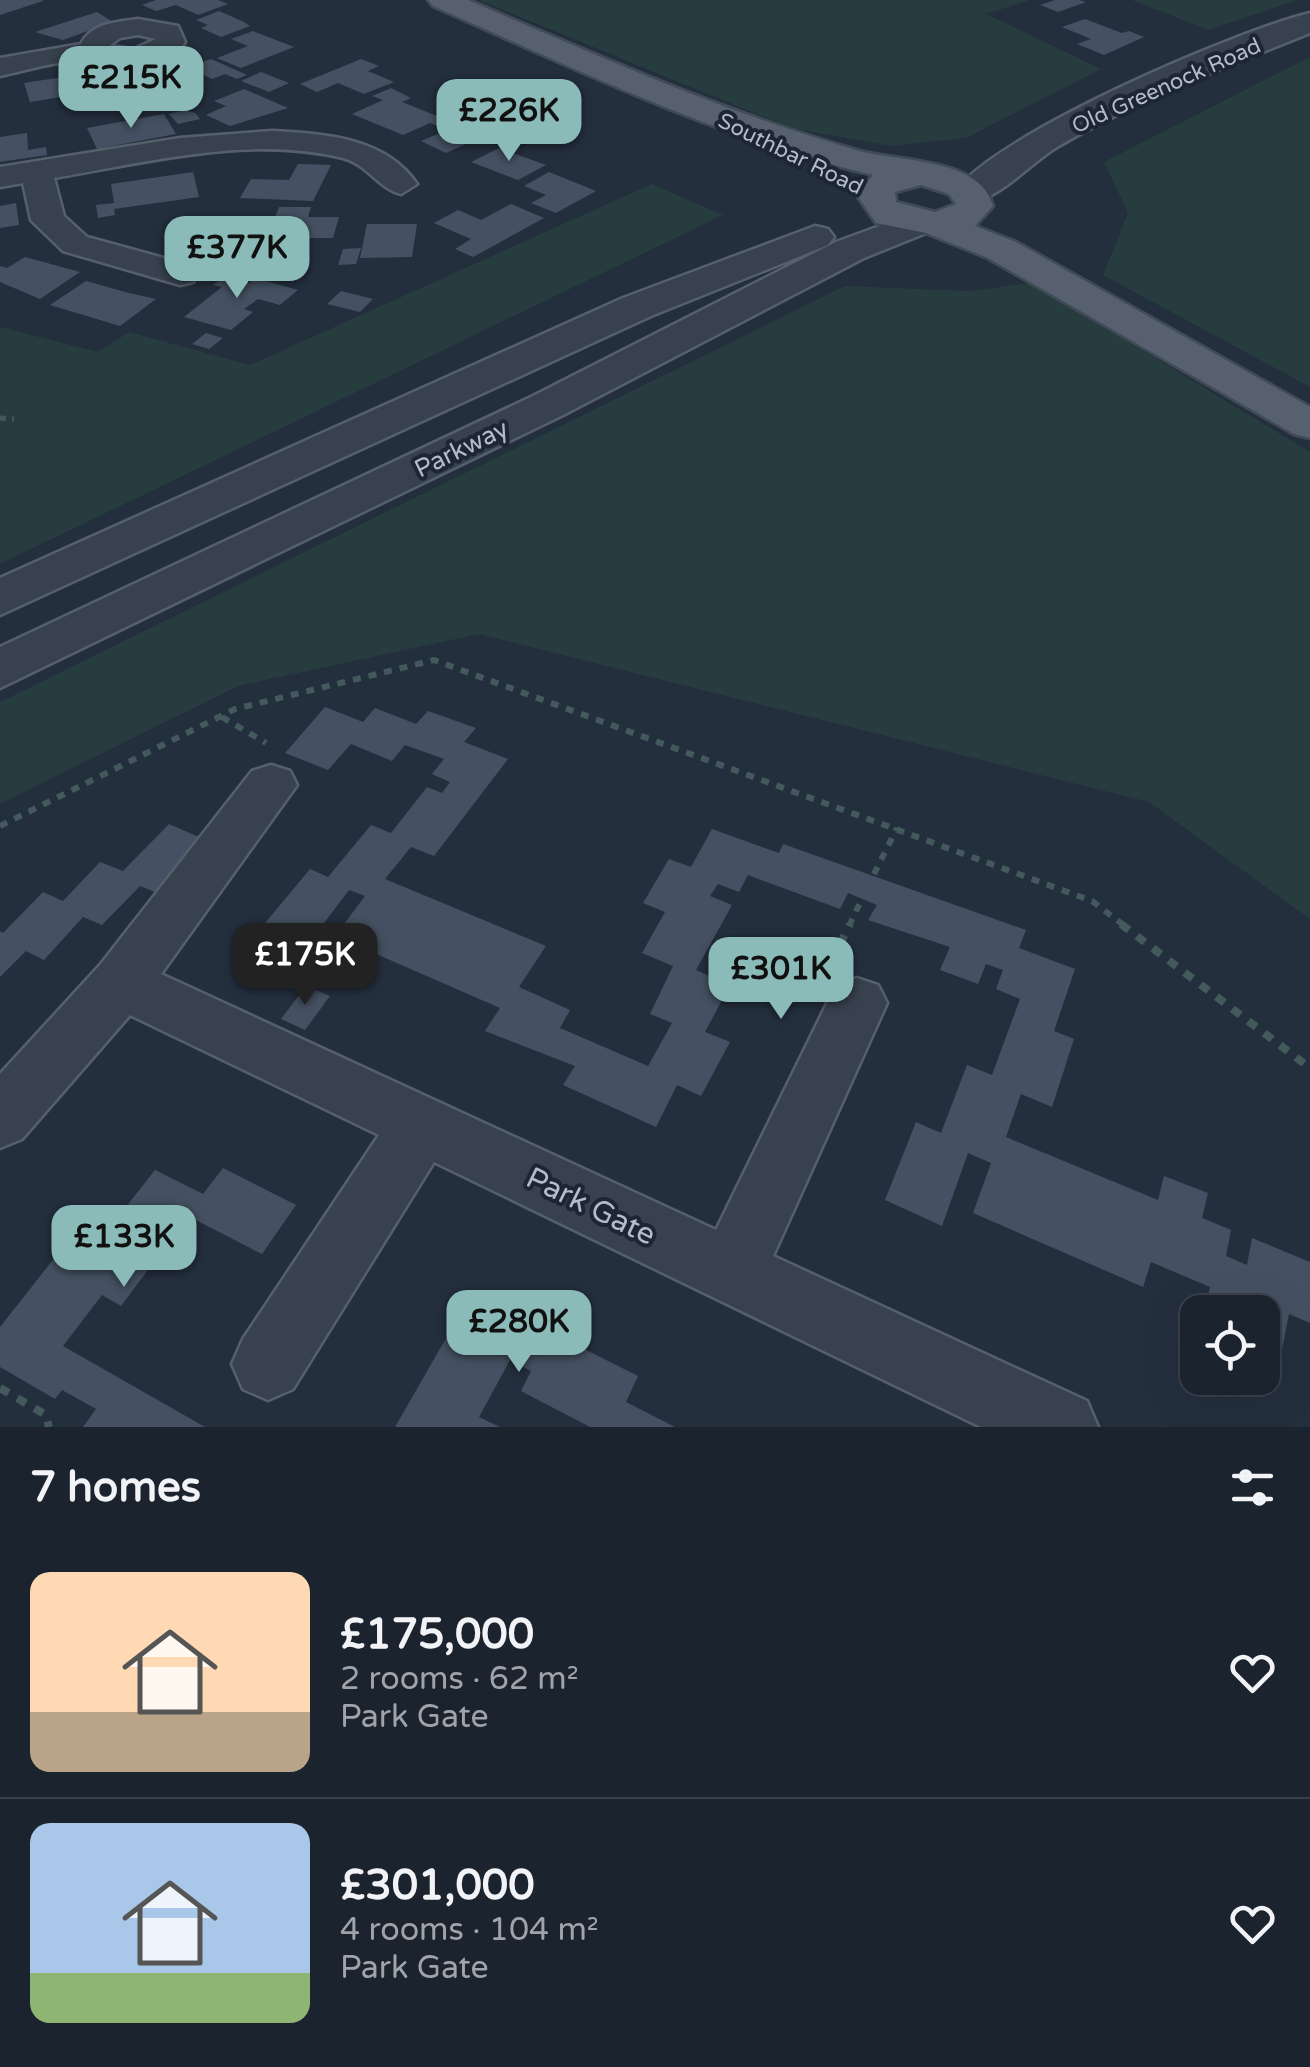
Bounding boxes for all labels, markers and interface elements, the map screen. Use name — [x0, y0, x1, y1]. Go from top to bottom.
street label: Old Greenock Road — [1068, 33, 1265, 139]
pin: £215K — [61, 46, 201, 131]
text: £215K — [80, 59, 182, 97]
pin: £226K — [439, 79, 579, 164]
text: £226K — [458, 92, 560, 130]
street label: Southbar Road — [714, 108, 867, 200]
pin: £377K — [167, 216, 307, 301]
text: £377K — [186, 229, 288, 267]
street label: Parkway — [410, 413, 513, 484]
pin: £175K — [235, 923, 375, 1008]
text: £175K — [254, 936, 356, 974]
pin: £301K — [711, 937, 851, 1022]
text: £301K — [730, 950, 832, 988]
street label: Park Gate — [520, 1159, 662, 1254]
pin: £133K — [54, 1205, 194, 1290]
text: £133K — [73, 1218, 175, 1256]
pin: £280K — [449, 1290, 589, 1375]
map controls — [1180, 1295, 1280, 1395]
button: locate — [1180, 1295, 1280, 1395]
text: £280K — [468, 1303, 570, 1341]
icon: filters — [1225, 1460, 1280, 1515]
text: 7 homes — [30, 1462, 201, 1513]
text: £175,000 — [340, 1609, 534, 1660]
icon: home — [110, 1612, 230, 1732]
icon: heart — [1225, 1645, 1280, 1700]
text: 2 rooms · 62 m² — [340, 1660, 579, 1698]
text: Park Gate — [340, 1698, 489, 1736]
text: £301,000 — [340, 1860, 535, 1911]
icon: home — [110, 1863, 230, 1983]
icon: heart — [1225, 1896, 1280, 1951]
text: 4 rooms · 104 m² — [340, 1911, 599, 1949]
text: Park Gate — [340, 1949, 489, 1987]

